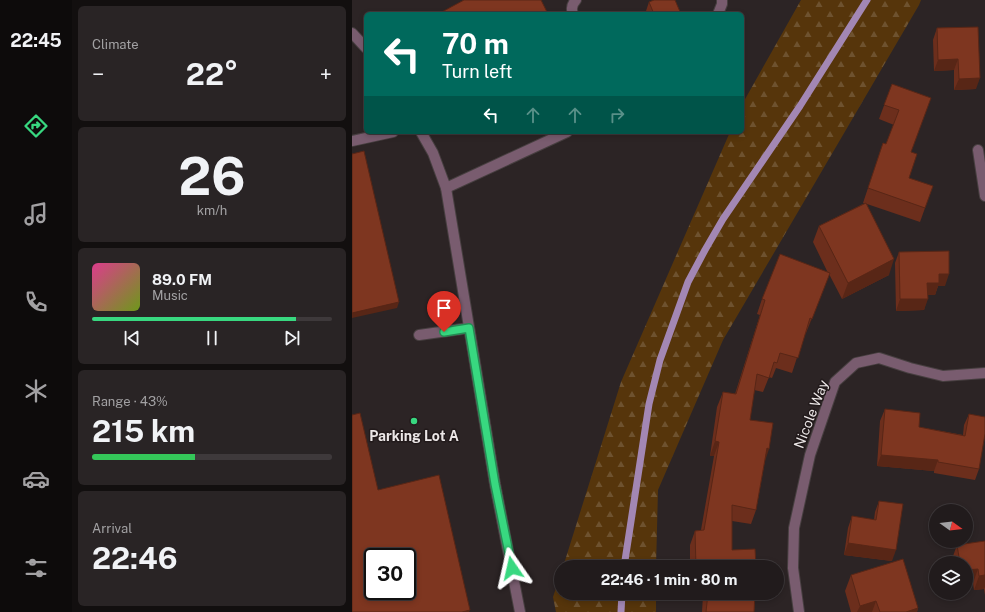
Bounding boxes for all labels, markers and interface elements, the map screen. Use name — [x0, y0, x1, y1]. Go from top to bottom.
text: 70 m — [442, 27, 509, 60]
icon: left — [376, 28, 428, 80]
text: 22:45 — [10, 30, 62, 51]
text: Climate — [92, 37, 139, 52]
text: 22° — [186, 56, 238, 92]
text: − — [92, 61, 104, 87]
text: + — [320, 61, 332, 87]
text: Turn left — [442, 61, 512, 82]
icon: left — [480, 104, 502, 126]
icon: ahead — [522, 104, 544, 126]
icon: ahead — [564, 104, 586, 126]
icon: right — [606, 104, 628, 126]
icon: directions — [22, 112, 50, 140]
text: 26 — [178, 146, 246, 207]
icon: music — [22, 200, 50, 228]
text: km/h — [197, 203, 227, 218]
text: 89.0 FM — [152, 271, 212, 288]
icon: phone — [22, 288, 50, 316]
text: Music — [152, 288, 188, 303]
pin — [427, 291, 461, 332]
icon: arrive — [433, 297, 455, 319]
icon: previous — [121, 327, 143, 349]
icon: pause — [201, 327, 223, 349]
icon: next — [281, 327, 303, 349]
icon: climate — [22, 377, 50, 405]
street label: Nicole Way — [791, 377, 832, 450]
text: Range · 43% — [92, 394, 168, 409]
text: 215 km — [92, 413, 195, 449]
marker: Parking Lot A — [409, 416, 419, 426]
place label: Parking Lot A — [369, 428, 459, 444]
icon: car — [22, 465, 50, 493]
north arrow — [929, 504, 973, 548]
map controls — [929, 504, 973, 600]
text: Arrival — [92, 521, 132, 536]
text: 22:46 — [92, 540, 178, 576]
position arrow — [491, 547, 533, 589]
speed limit sign: 30 — [364, 548, 416, 600]
icon: filters — [22, 554, 50, 582]
button: layers — [929, 556, 973, 600]
text: 22:46 · 1 min · 80 m — [601, 571, 737, 588]

